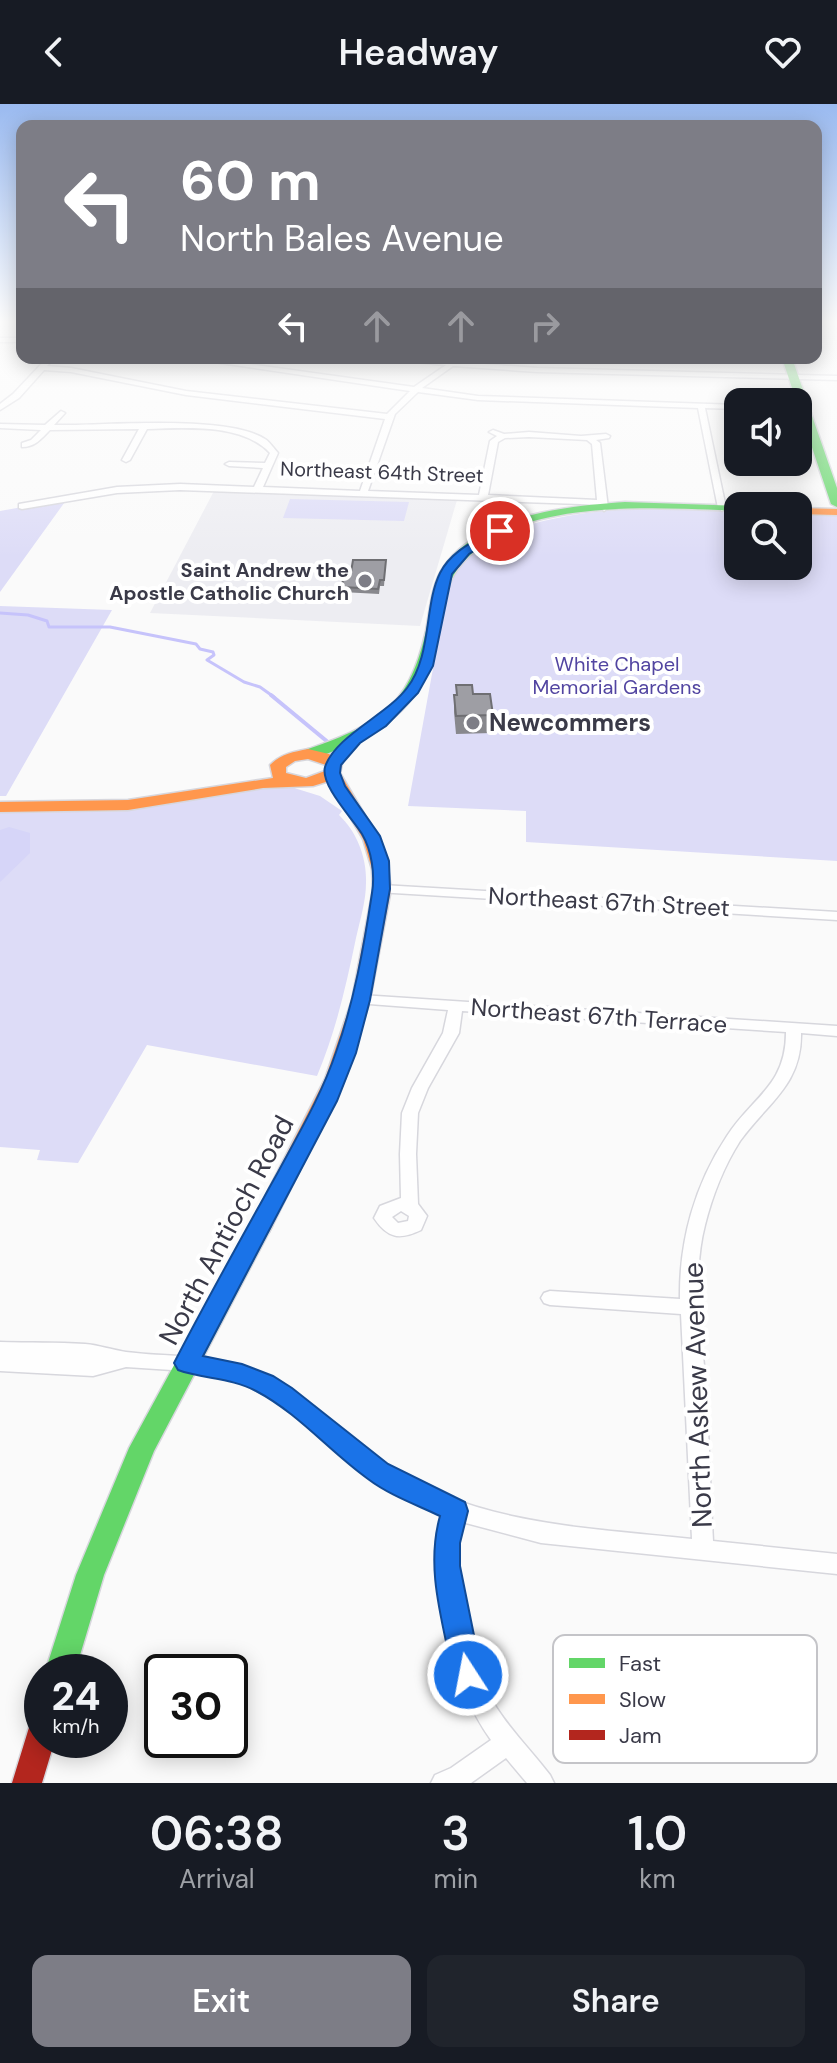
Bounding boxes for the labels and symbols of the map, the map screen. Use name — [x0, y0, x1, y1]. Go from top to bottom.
street label: Northeast 64th Street — [280, 455, 484, 489]
pin — [466, 497, 534, 565]
place label: Saint Andrew the Apostle Catholic Church — [109, 557, 349, 606]
marker: Saint Andrew the Apostle Catholic Church — [356, 572, 374, 590]
park label: White Chapel Memorial Gardens — [532, 651, 702, 700]
place label: Newcommers — [489, 707, 651, 738]
marker: Newcommers — [464, 714, 482, 732]
street label: Northeast 67th Street — [487, 880, 731, 923]
street label: Northeast 67th Terrace — [470, 991, 728, 1040]
street label: North Antioch Road — [150, 1109, 303, 1351]
street label: North Askew Avenue — [674, 1261, 721, 1528]
position arrow — [426, 1633, 510, 1717]
legend — [553, 1635, 817, 1763]
text: Fast — [619, 1649, 661, 1678]
speed limit sign: 30 — [144, 1654, 248, 1758]
text: Slow — [619, 1685, 666, 1714]
text: Jam — [619, 1721, 662, 1750]

